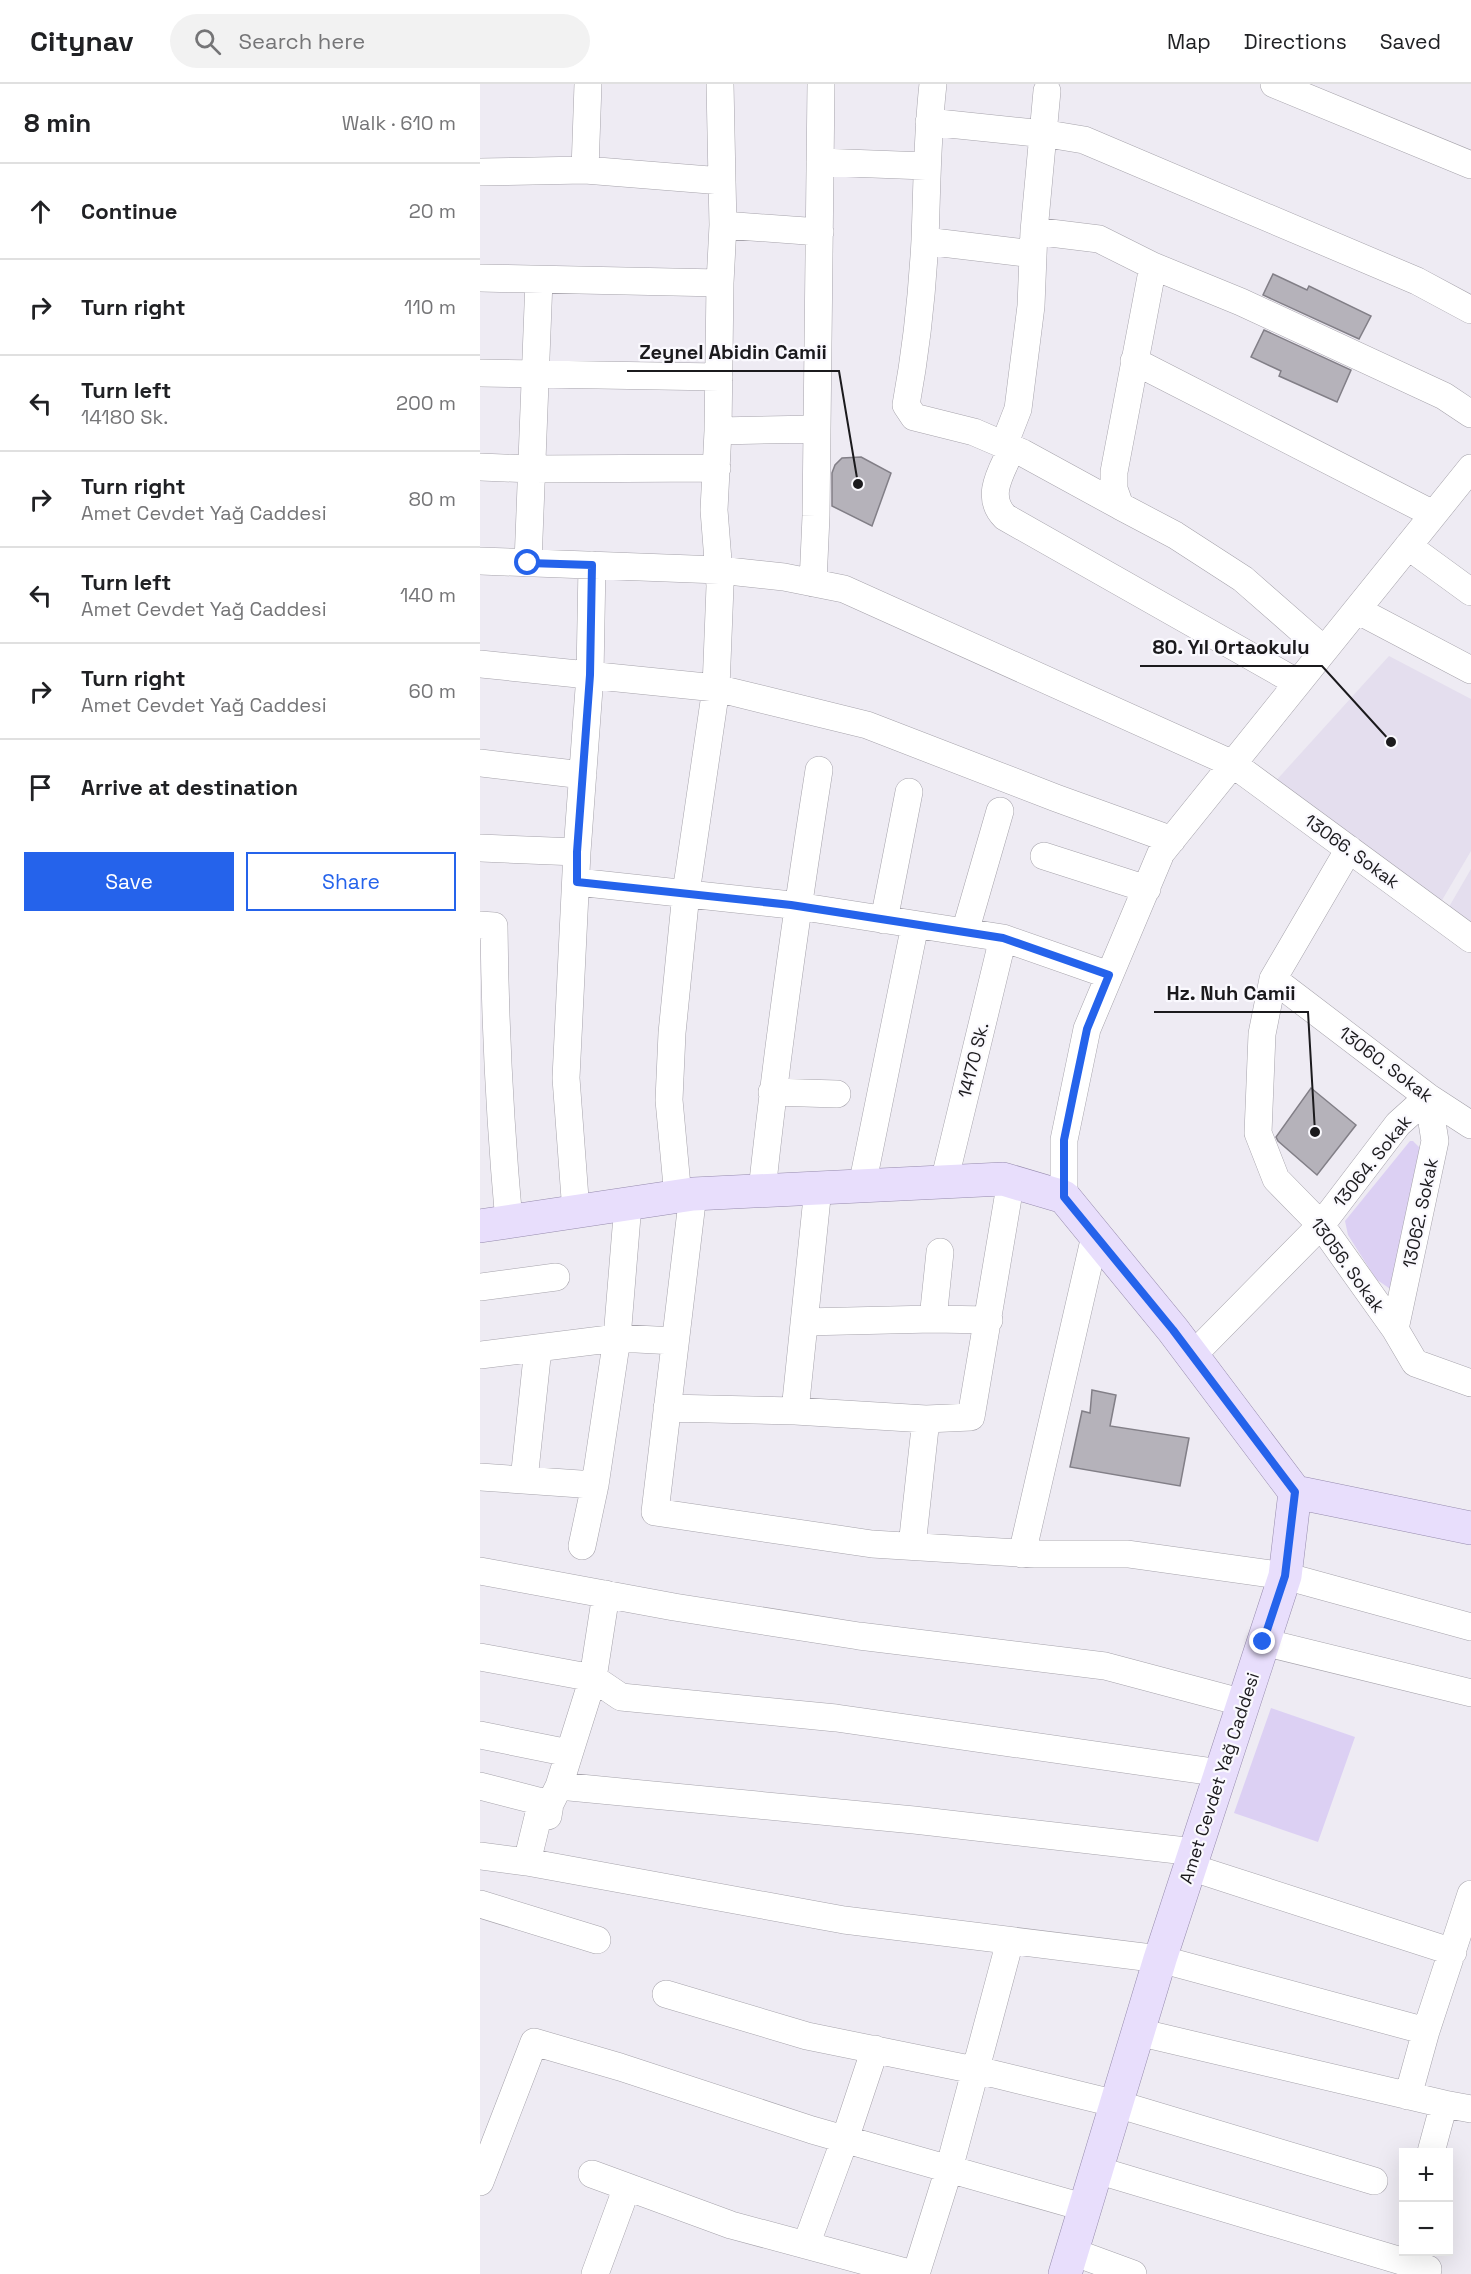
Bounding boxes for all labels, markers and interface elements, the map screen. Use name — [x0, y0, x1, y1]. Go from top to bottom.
search box — [170, 14, 590, 68]
text: Citynav — [30, 23, 134, 59]
icon: search — [191, 25, 224, 58]
text: Search here — [239, 27, 365, 55]
text: Map — [1167, 28, 1211, 55]
text: Directions — [1244, 28, 1347, 55]
text: Saved — [1380, 28, 1441, 55]
text: 8 min — [24, 106, 91, 140]
text: Walk · 610 m — [342, 110, 456, 136]
icon: ahead — [24, 195, 57, 228]
text: Continue — [81, 197, 177, 225]
text: 20 m — [409, 198, 456, 224]
icon: right — [24, 291, 57, 324]
text: Turn right — [81, 293, 186, 321]
text: 110 m — [404, 294, 456, 320]
callout: Zeynel Abidin Camii — [627, 333, 839, 371]
text: Zeynel Abidin Camii — [639, 339, 827, 365]
text: Turn left — [81, 376, 171, 404]
icon: left — [24, 387, 57, 420]
text: 200 m — [396, 390, 456, 416]
text: 14180 Sk. — [81, 404, 168, 430]
text: Turn right — [81, 472, 186, 500]
icon: right — [24, 483, 57, 516]
text: 80 m — [408, 486, 456, 512]
text: Amet Cevdet Yağ Caddesi — [81, 500, 327, 526]
route start — [514, 549, 540, 575]
text: Turn left — [81, 568, 171, 596]
icon: left — [24, 579, 57, 612]
text: 140 m — [400, 582, 456, 608]
text: Amet Cevdet Yağ Caddesi — [81, 596, 327, 622]
callout: 80. Yıl Ortaokulu — [1140, 628, 1322, 666]
text: 80. Yıl Ortaokulu — [1152, 634, 1310, 660]
text: Turn right — [81, 664, 186, 692]
icon: right — [24, 675, 57, 708]
text: 60 m — [409, 678, 456, 704]
text: Amet Cevdet Yağ Caddesi — [81, 692, 327, 718]
icon: arrive — [24, 771, 57, 804]
text: Arrive at destination — [81, 773, 298, 801]
street label: 13066. Sokak — [1300, 809, 1404, 893]
button: Save — [24, 852, 234, 911]
button: Share — [246, 852, 456, 911]
callout: Hz. Nuh Camii — [1154, 974, 1308, 1012]
text: Hz. Nuh Camii — [1166, 980, 1296, 1006]
street label: 14170 Sk. — [952, 1020, 994, 1100]
street label: 13060. Sokak — [1334, 1021, 1438, 1107]
street label: 13064. Sokak — [1328, 1110, 1417, 1212]
street label: 13062. Sokak — [1397, 1156, 1443, 1270]
street label: 13056. Sokak — [1306, 1213, 1390, 1317]
route end — [1249, 1628, 1275, 1654]
street label: Amet Cevdet Yağ Caddesi — [1174, 1669, 1264, 1887]
map controls — [1399, 2148, 1453, 2256]
button: + — [1399, 2148, 1453, 2202]
button: − — [1399, 2202, 1453, 2256]

